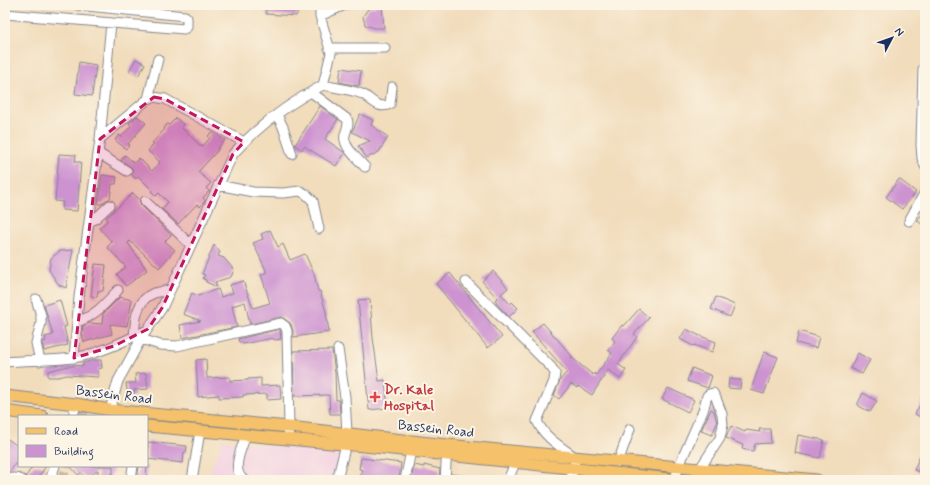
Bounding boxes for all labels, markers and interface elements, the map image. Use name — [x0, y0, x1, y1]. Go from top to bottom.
north arrow — [872, 18, 912, 58]
text: N — [891, 25, 906, 39]
street label: Bassein Road — [75, 381, 153, 409]
place label: Dr. Kale Hospital — [384, 381, 435, 415]
marker: Dr. Kale Hospital — [369, 391, 381, 403]
legend — [18, 415, 148, 467]
street label: Bassein Road — [397, 416, 475, 442]
text: Road — [54, 424, 78, 440]
text: Building — [54, 444, 94, 461]

